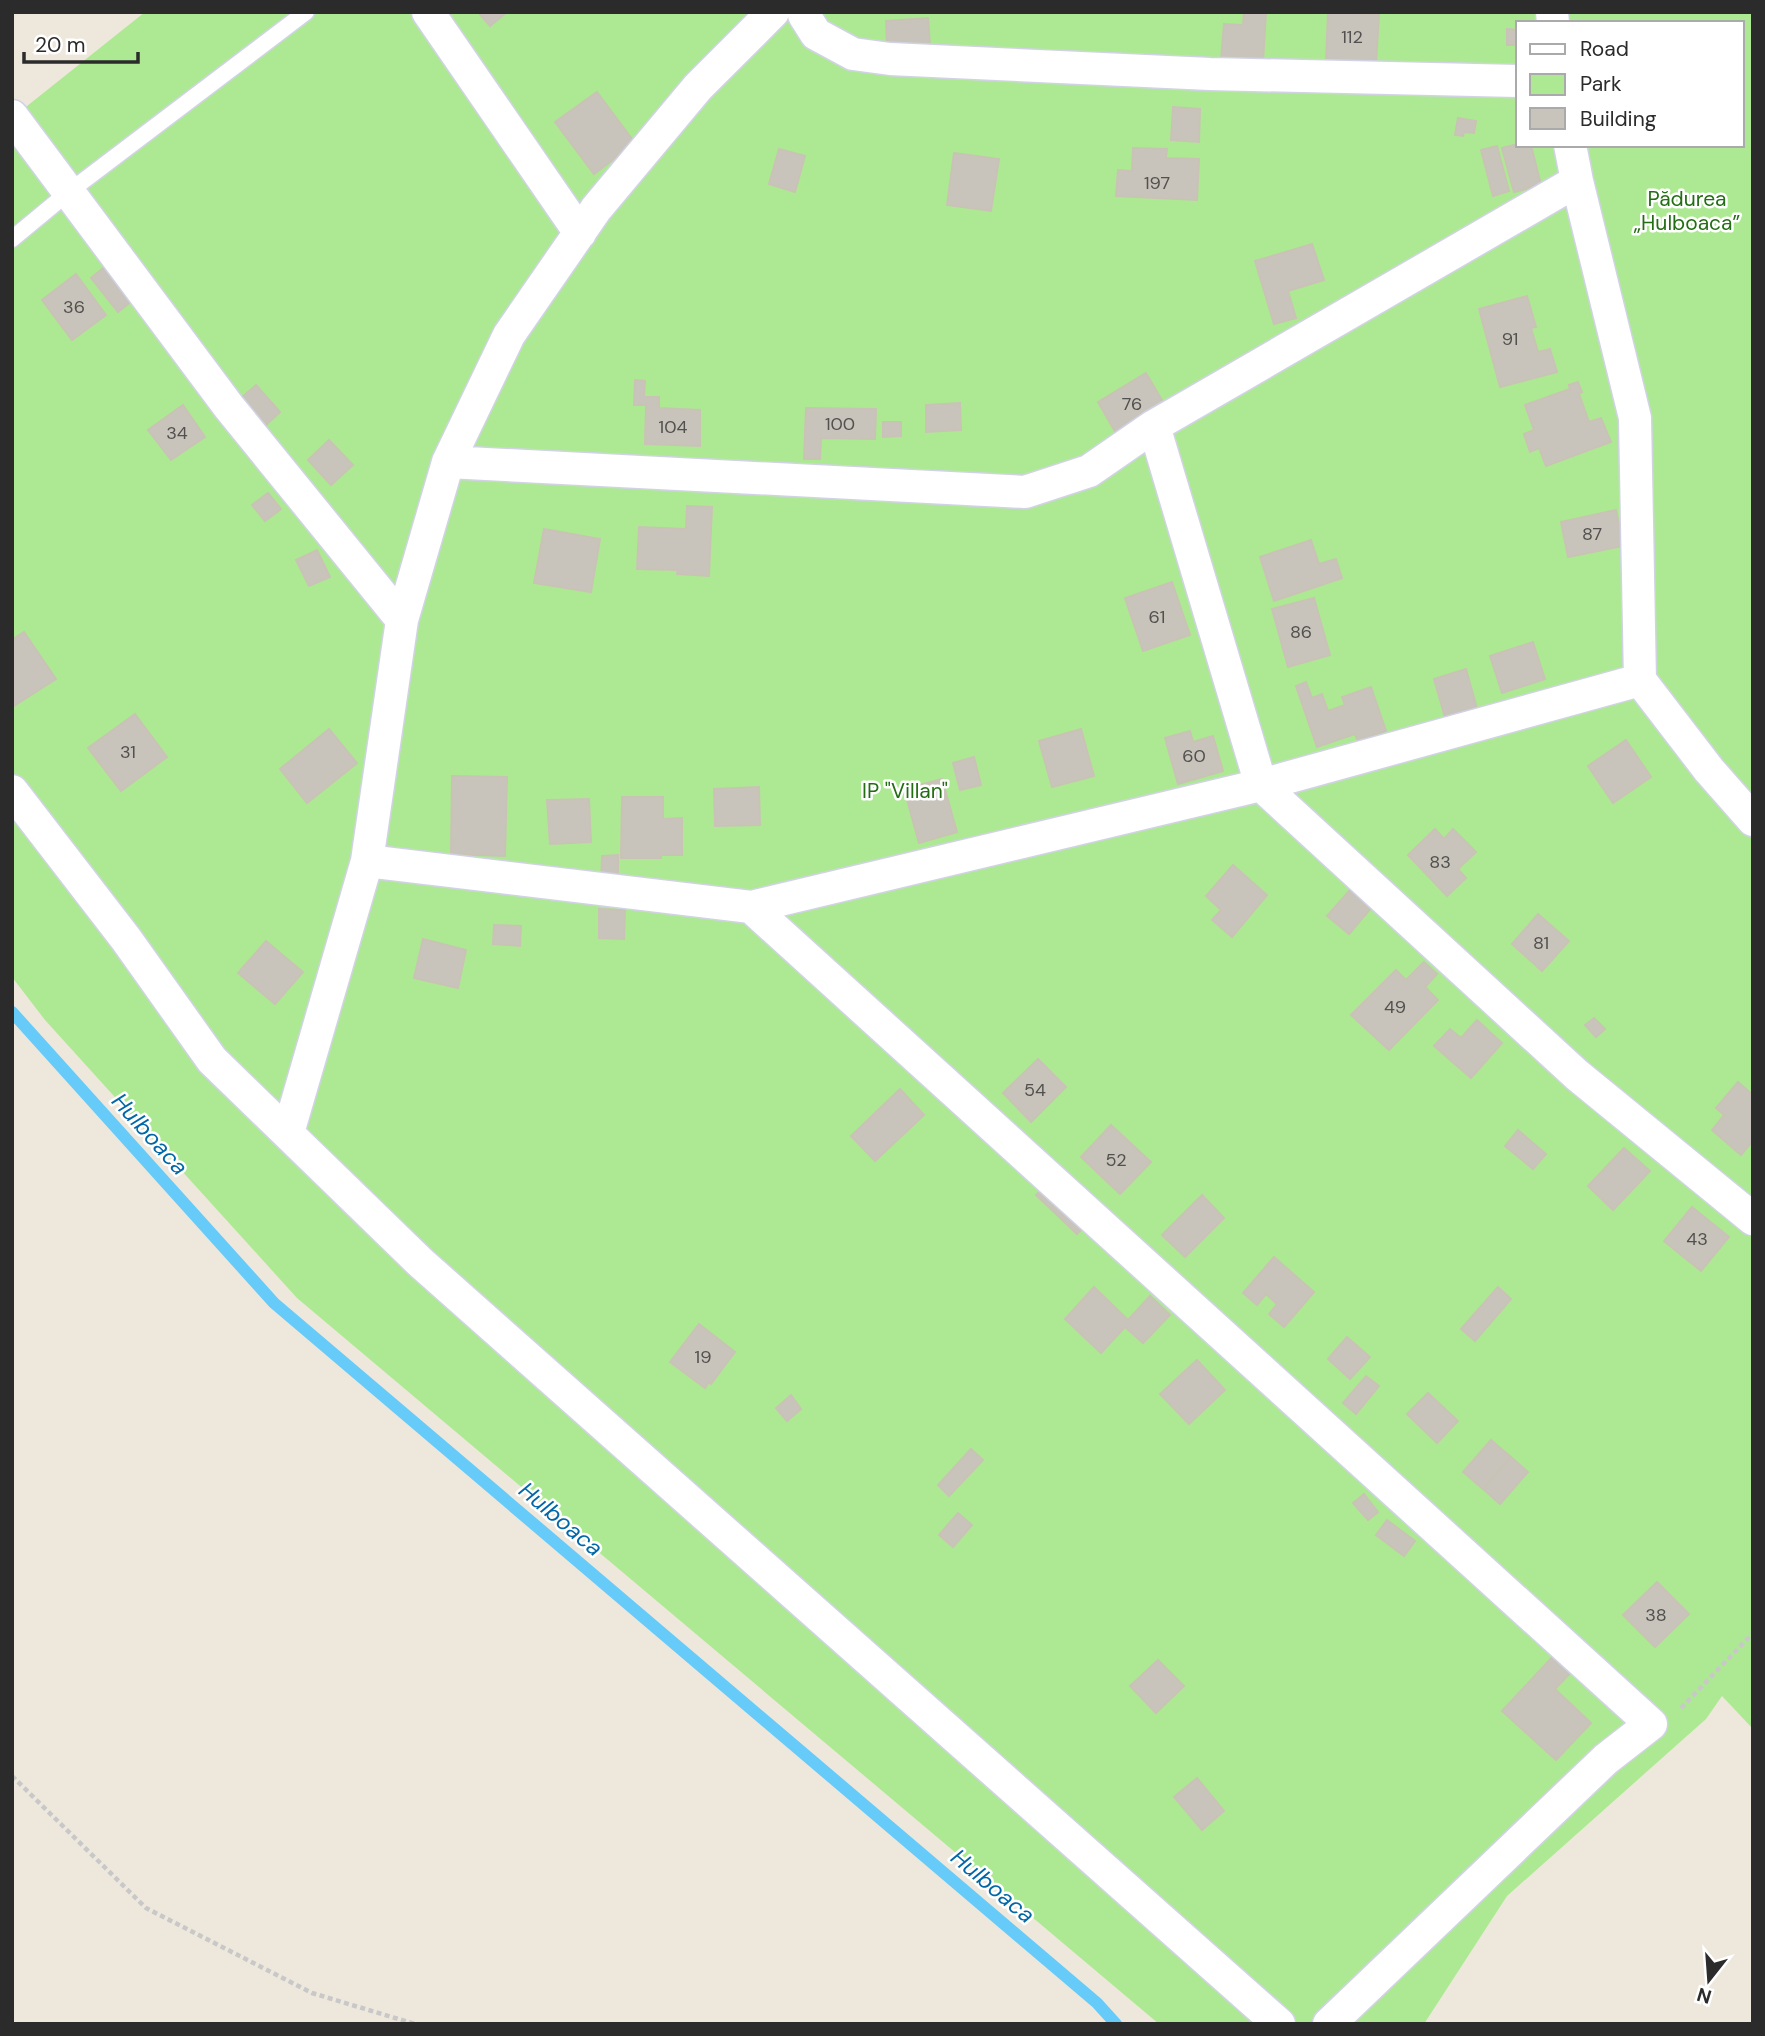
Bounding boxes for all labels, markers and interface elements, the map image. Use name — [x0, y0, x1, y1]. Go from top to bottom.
scale bar — [24, 21, 138, 65]
legend — [1516, 21, 1744, 147]
house number: 112 — [1341, 25, 1363, 49]
text: 20 m — [35, 31, 86, 59]
text: Road — [1580, 35, 1629, 63]
text: Park — [1580, 70, 1622, 98]
text: Building — [1580, 105, 1657, 133]
house number: 197 — [1144, 171, 1170, 195]
park label: Pădurea „Hulboaca” — [1634, 185, 1741, 237]
house number: 36 — [63, 295, 85, 319]
house number: 91 — [1502, 327, 1518, 351]
house number: 76 — [1122, 392, 1142, 416]
house number: 100 — [825, 412, 855, 436]
house number: 104 — [659, 415, 687, 439]
house number: 34 — [166, 421, 188, 445]
house number: 87 — [1582, 522, 1602, 546]
house number: 61 — [1149, 605, 1165, 629]
house number: 86 — [1290, 620, 1312, 644]
house number: 31 — [120, 740, 136, 764]
house number: 60 — [1182, 744, 1206, 768]
park label: IP "Villan" — [862, 777, 948, 805]
house number: 83 — [1429, 850, 1451, 874]
house number: 81 — [1533, 931, 1549, 955]
house number: 49 — [1384, 995, 1406, 1019]
house number: 54 — [1024, 1078, 1046, 1102]
water label: Hulboaca — [105, 1087, 195, 1181]
house number: 52 — [1105, 1148, 1127, 1172]
house number: 43 — [1686, 1227, 1708, 1251]
house number: 19 — [695, 1345, 711, 1369]
water label: Hulboaca — [513, 1475, 609, 1563]
house number: 38 — [1645, 1603, 1667, 1627]
water label: Hulboaca — [945, 1842, 1041, 1930]
north arrow — [1674, 1945, 1744, 2015]
text: N — [1694, 1982, 1714, 2010]

